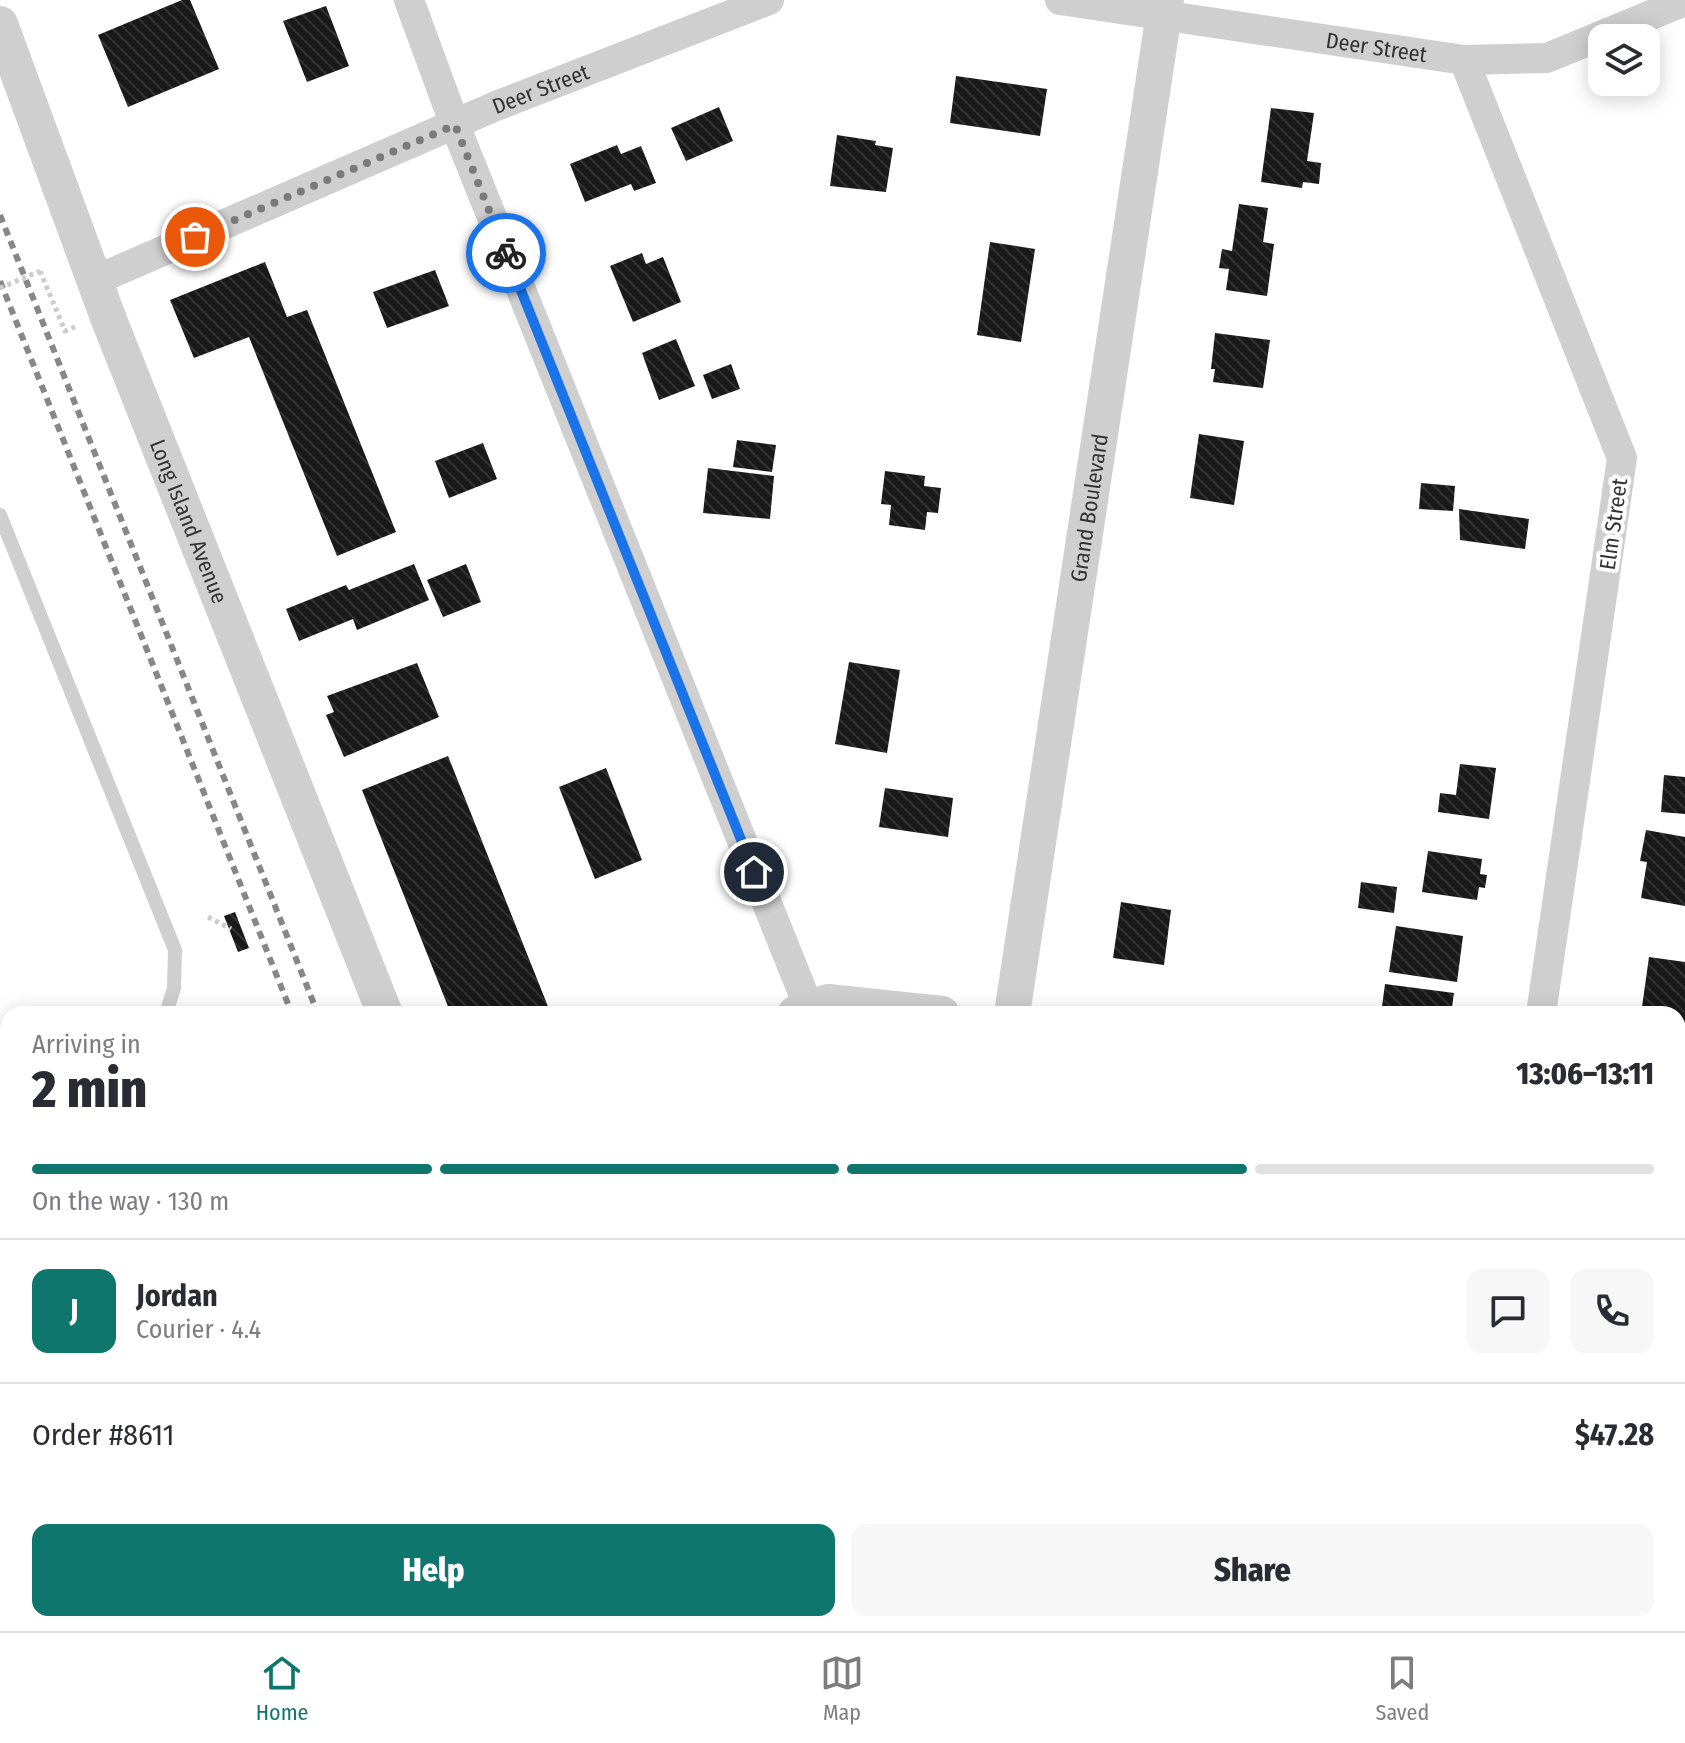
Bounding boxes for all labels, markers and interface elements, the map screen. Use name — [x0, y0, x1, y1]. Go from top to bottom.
map controls — [1588, 24, 1660, 96]
button: layers — [1588, 24, 1660, 96]
street label: Deer Street — [1324, 27, 1429, 68]
street label: Deer Street — [489, 58, 594, 120]
pin — [161, 203, 229, 271]
courier — [466, 213, 546, 293]
icon: bag — [173, 215, 217, 259]
icon: bike — [484, 231, 528, 275]
street label: Grand Boulevard — [1065, 432, 1114, 584]
street label: Long Island Avenue — [144, 435, 233, 607]
street label: Elm Street — [1594, 476, 1633, 572]
pin — [720, 838, 788, 906]
icon: home — [732, 850, 776, 894]
text: Arriving in — [32, 1029, 141, 1060]
text: 13:06–13:11 — [1516, 1056, 1654, 1092]
text: 2 min — [32, 1058, 147, 1121]
text: On the way · 130 m — [32, 1186, 229, 1217]
button: chat — [1466, 1269, 1550, 1353]
button: phone — [1570, 1269, 1654, 1353]
text: Jordan — [136, 1278, 218, 1314]
text: J — [70, 1293, 78, 1329]
text: Courier · 4.4 — [136, 1314, 261, 1345]
text: Order #8611 — [32, 1417, 175, 1453]
text: $47.28 — [1575, 1417, 1654, 1453]
button: Help — [32, 1524, 835, 1616]
button: Share — [851, 1524, 1654, 1616]
tab: Home — [256, 1651, 308, 1726]
tab: Map — [820, 1651, 864, 1726]
tab: Saved — [1375, 1651, 1429, 1726]

